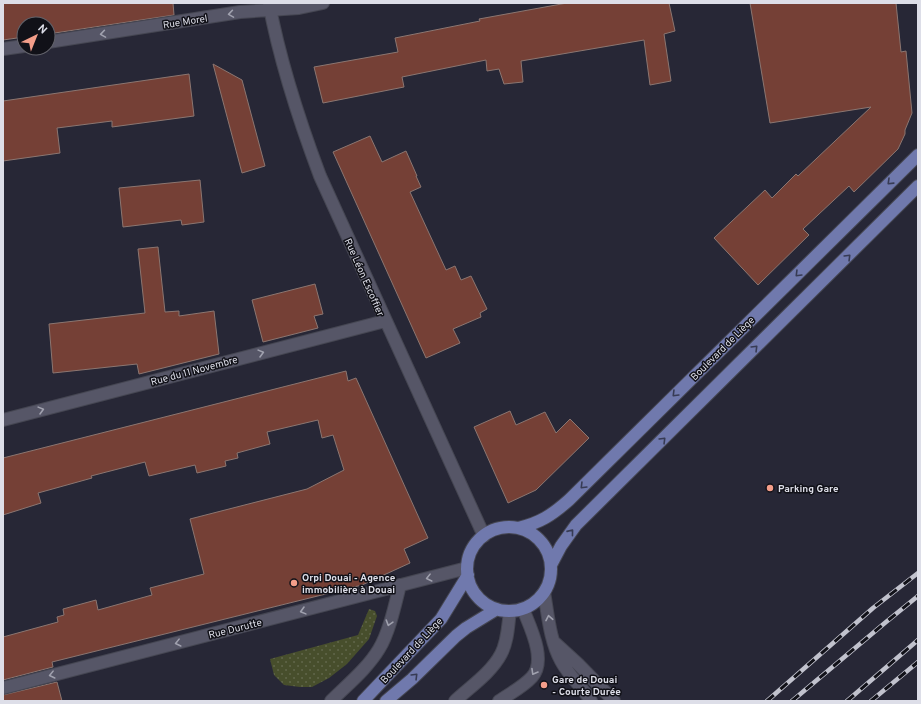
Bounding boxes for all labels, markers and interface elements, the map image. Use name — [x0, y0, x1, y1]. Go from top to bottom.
one-way arrow — [228, 9, 234, 18]
street label: Rue Morel — [162, 13, 208, 32]
north arrow — [16, 16, 56, 56]
text: N — [34, 22, 50, 37]
one-way arrow — [100, 29, 106, 38]
one-way arrow — [887, 177, 895, 185]
street label: Rue Léon Escoffier — [341, 237, 387, 319]
one-way arrow — [843, 254, 851, 262]
one-way arrow — [795, 269, 803, 277]
street label: Boulevard de Liège — [688, 314, 758, 384]
one-way arrow — [750, 345, 758, 353]
one-way arrow — [258, 349, 265, 357]
street label: Rue du 11 Novembre — [149, 354, 239, 389]
one-way arrow — [672, 390, 680, 397]
one-way arrow — [37, 406, 44, 415]
one-way arrow — [658, 437, 666, 445]
one-way arrow — [580, 481, 588, 489]
marker: Parking Gare — [765, 483, 775, 493]
place label: Parking Gare — [778, 483, 839, 496]
one-way arrow — [567, 529, 574, 536]
place label: Orpi Douai - Agence immobilière à Douai — [302, 572, 396, 597]
one-way arrow — [426, 573, 433, 582]
marker: Orpi Douai - Agence immobilière à Douai — [289, 578, 299, 588]
one-way arrow — [300, 606, 307, 614]
street label: Boulevard de Liège — [378, 615, 446, 687]
one-way arrow — [545, 615, 554, 621]
street label: Rue Durutte — [207, 617, 263, 642]
one-way arrow — [385, 619, 394, 626]
one-way arrow — [174, 638, 181, 647]
one-way arrow — [531, 668, 538, 675]
one-way arrow — [48, 671, 55, 679]
one-way arrow — [410, 673, 418, 681]
place label: Gare de Douai - Courte Durée — [552, 674, 621, 699]
marker: Gare de Douai - Courte Durée — [539, 680, 549, 690]

